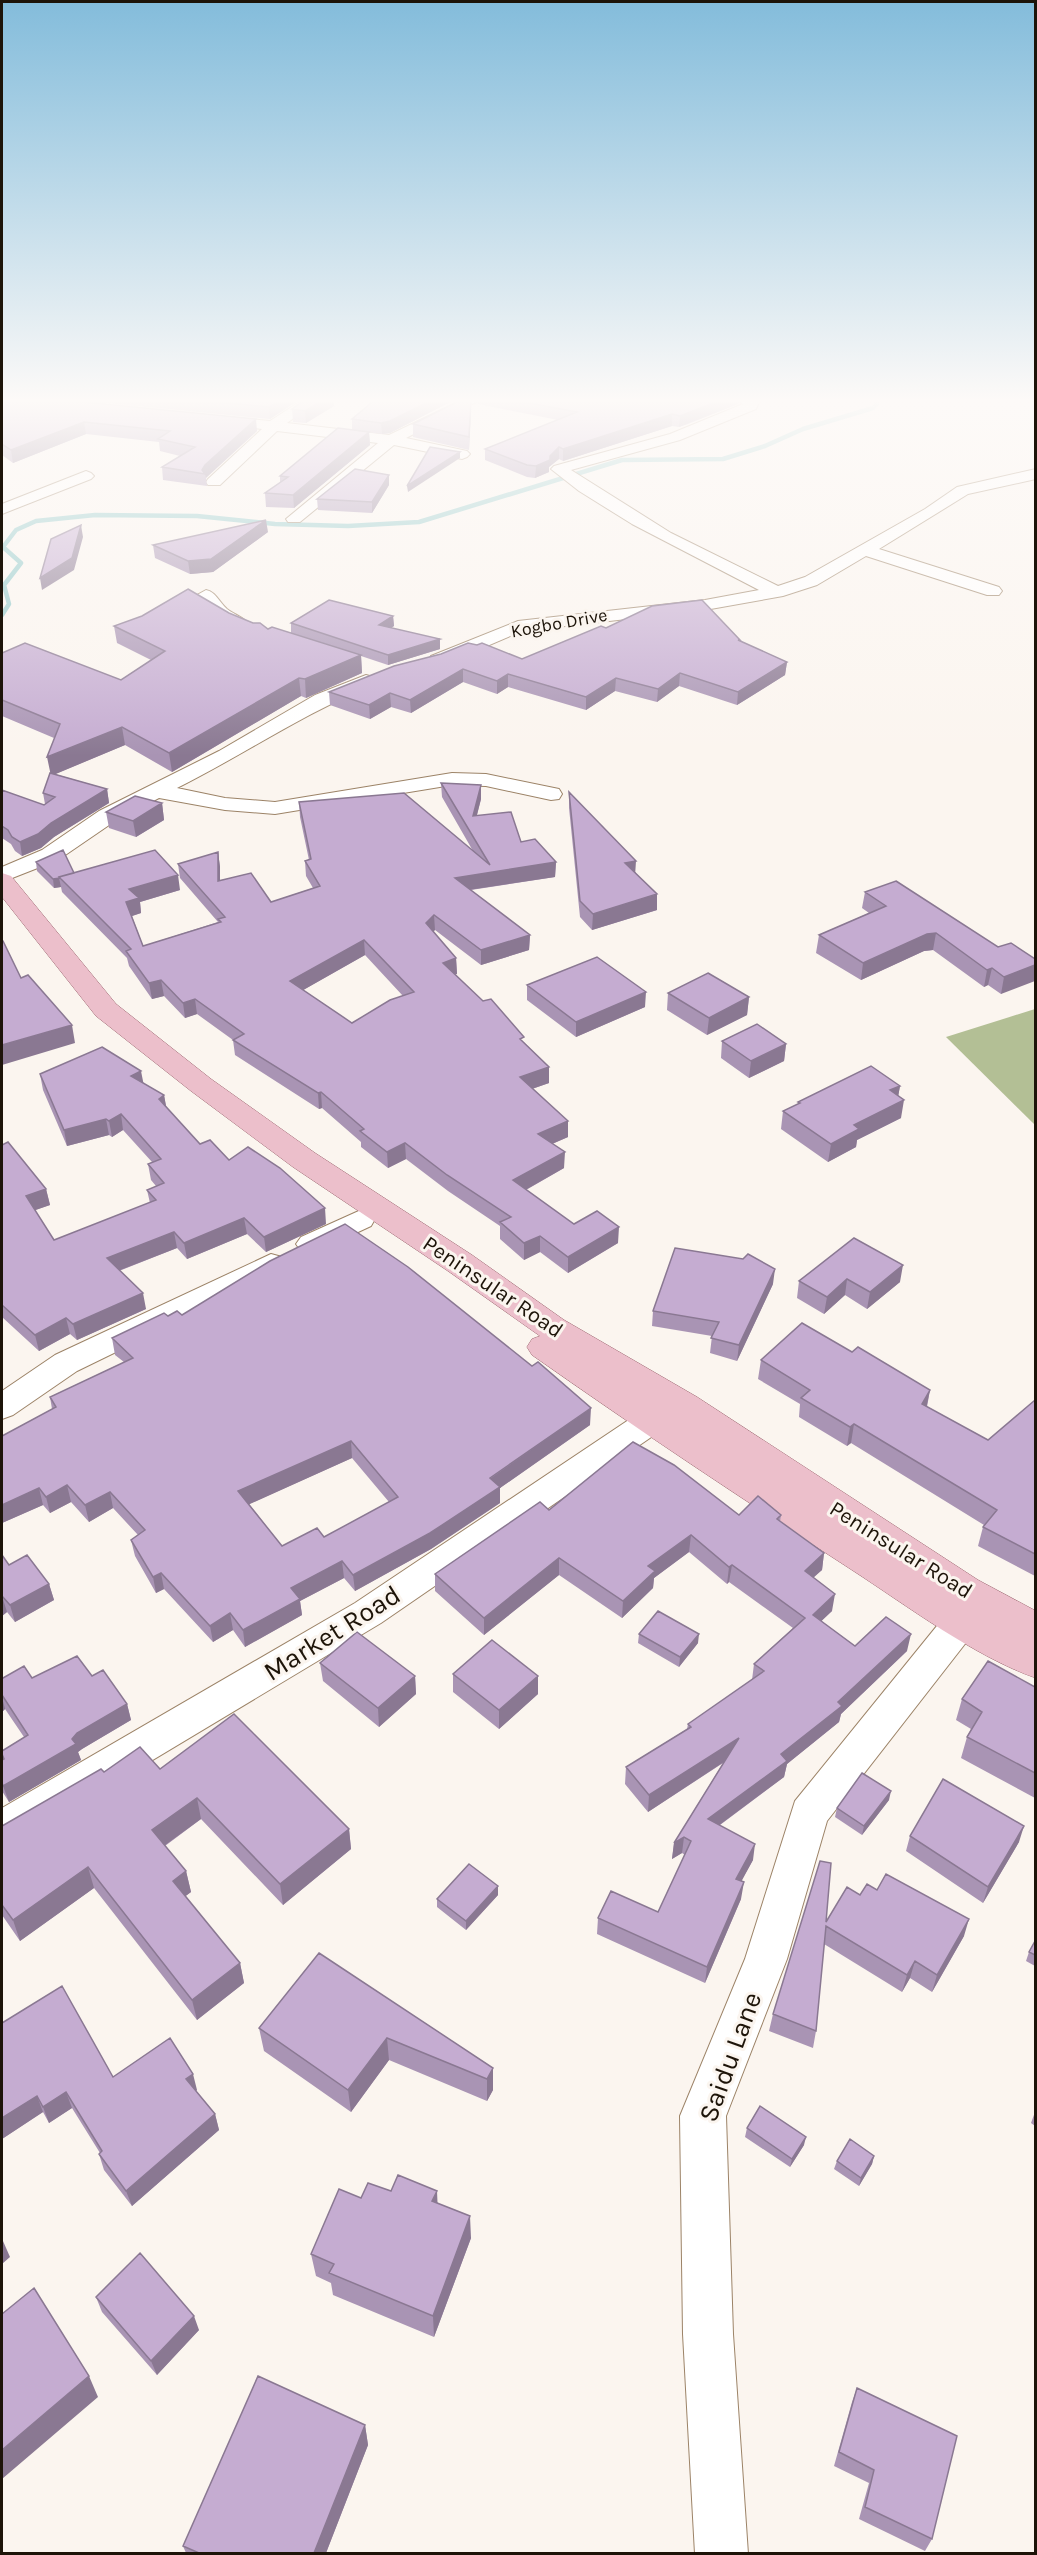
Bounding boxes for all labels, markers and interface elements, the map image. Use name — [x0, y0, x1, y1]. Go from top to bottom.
street label: Kogbo Drive — [509, 604, 609, 642]
street label: Peninsular Road — [418, 1230, 568, 1344]
street label: Peninsular Road — [825, 1496, 977, 1604]
street label: Market Road — [258, 1578, 406, 1688]
street label: Saidu Lane — [692, 1988, 768, 2126]

